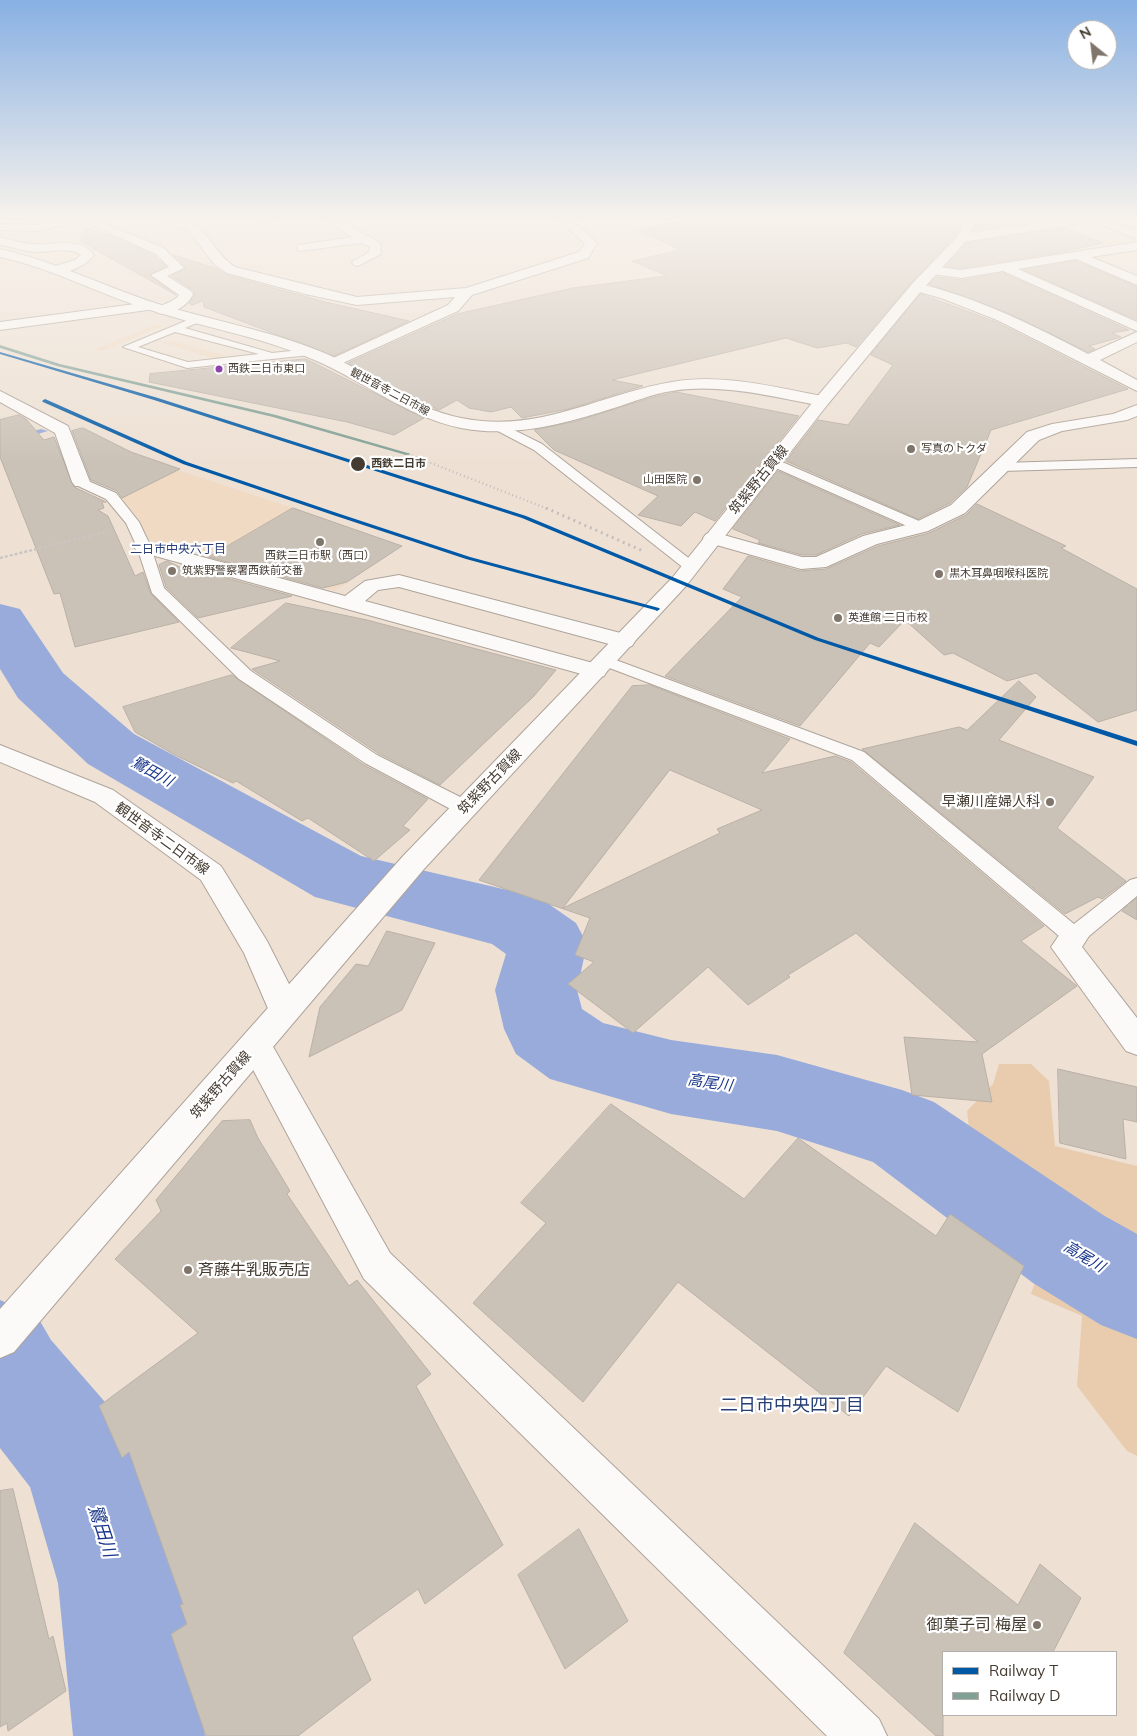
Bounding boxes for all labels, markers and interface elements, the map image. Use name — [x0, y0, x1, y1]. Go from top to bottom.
north arrow — [1067, 20, 1117, 70]
text: N — [1076, 22, 1094, 43]
place label: 西鉄二日市東口 — [228, 362, 305, 376]
marker: 西鉄二日市東口 — [214, 364, 224, 374]
street label: 観世音寺二日市線 — [348, 366, 432, 418]
street label: 筑紫野古賀線 — [726, 442, 792, 518]
place label: 写真のトクダ — [921, 442, 987, 456]
marker: 写真のトクダ — [905, 443, 917, 455]
marker: 西鉄二日市 — [349, 455, 367, 473]
place label: 西鉄二日市 — [371, 457, 426, 471]
place label: 山田医院 — [643, 473, 687, 487]
marker: 山田医院 — [691, 474, 703, 486]
marker: 西鉄二日市駅（西口） — [314, 536, 326, 548]
district label: 二日市中央六丁目 — [130, 542, 226, 556]
place label: 西鉄二日市駅（西口） — [265, 549, 375, 563]
place label: 筑紫野警察署西鉄前交番 — [182, 564, 303, 578]
marker: 筑紫野警察署西鉄前交番 — [166, 565, 178, 577]
place label: 黒木耳鼻咽喉科医院 — [949, 567, 1048, 581]
marker: 黒木耳鼻咽喉科医院 — [933, 568, 945, 580]
place label: 英進館 二日市校 — [848, 611, 928, 625]
marker: 英進館 二日市校 — [832, 612, 844, 624]
street label: 筑紫野古賀線 — [455, 746, 525, 818]
water label: 鷺田川 — [128, 753, 176, 791]
place label: 早瀬川産婦人科 — [942, 794, 1040, 810]
marker: 早瀬川産婦人科 — [1044, 796, 1056, 808]
street label: 観世音寺二日市線 — [112, 799, 212, 879]
street label: 筑紫野古賀線 — [187, 1048, 255, 1122]
water label: 高尾川 — [686, 1071, 734, 1095]
water label: 高尾川 — [1060, 1238, 1108, 1276]
place label: 斉藤牛乳販売店 — [198, 1260, 310, 1280]
marker: 斉藤牛乳販売店 — [182, 1264, 194, 1276]
district label: 二日市中央四丁目 — [720, 1395, 864, 1417]
water label: 鷺田川 — [83, 1502, 121, 1560]
place label: 御菓子司 梅屋 — [927, 1615, 1027, 1635]
marker: 御菓子司 梅屋 — [1031, 1619, 1043, 1631]
legend — [942, 1651, 1117, 1716]
text: Railway T — [989, 1661, 1058, 1680]
text: Railway D — [989, 1686, 1060, 1705]

